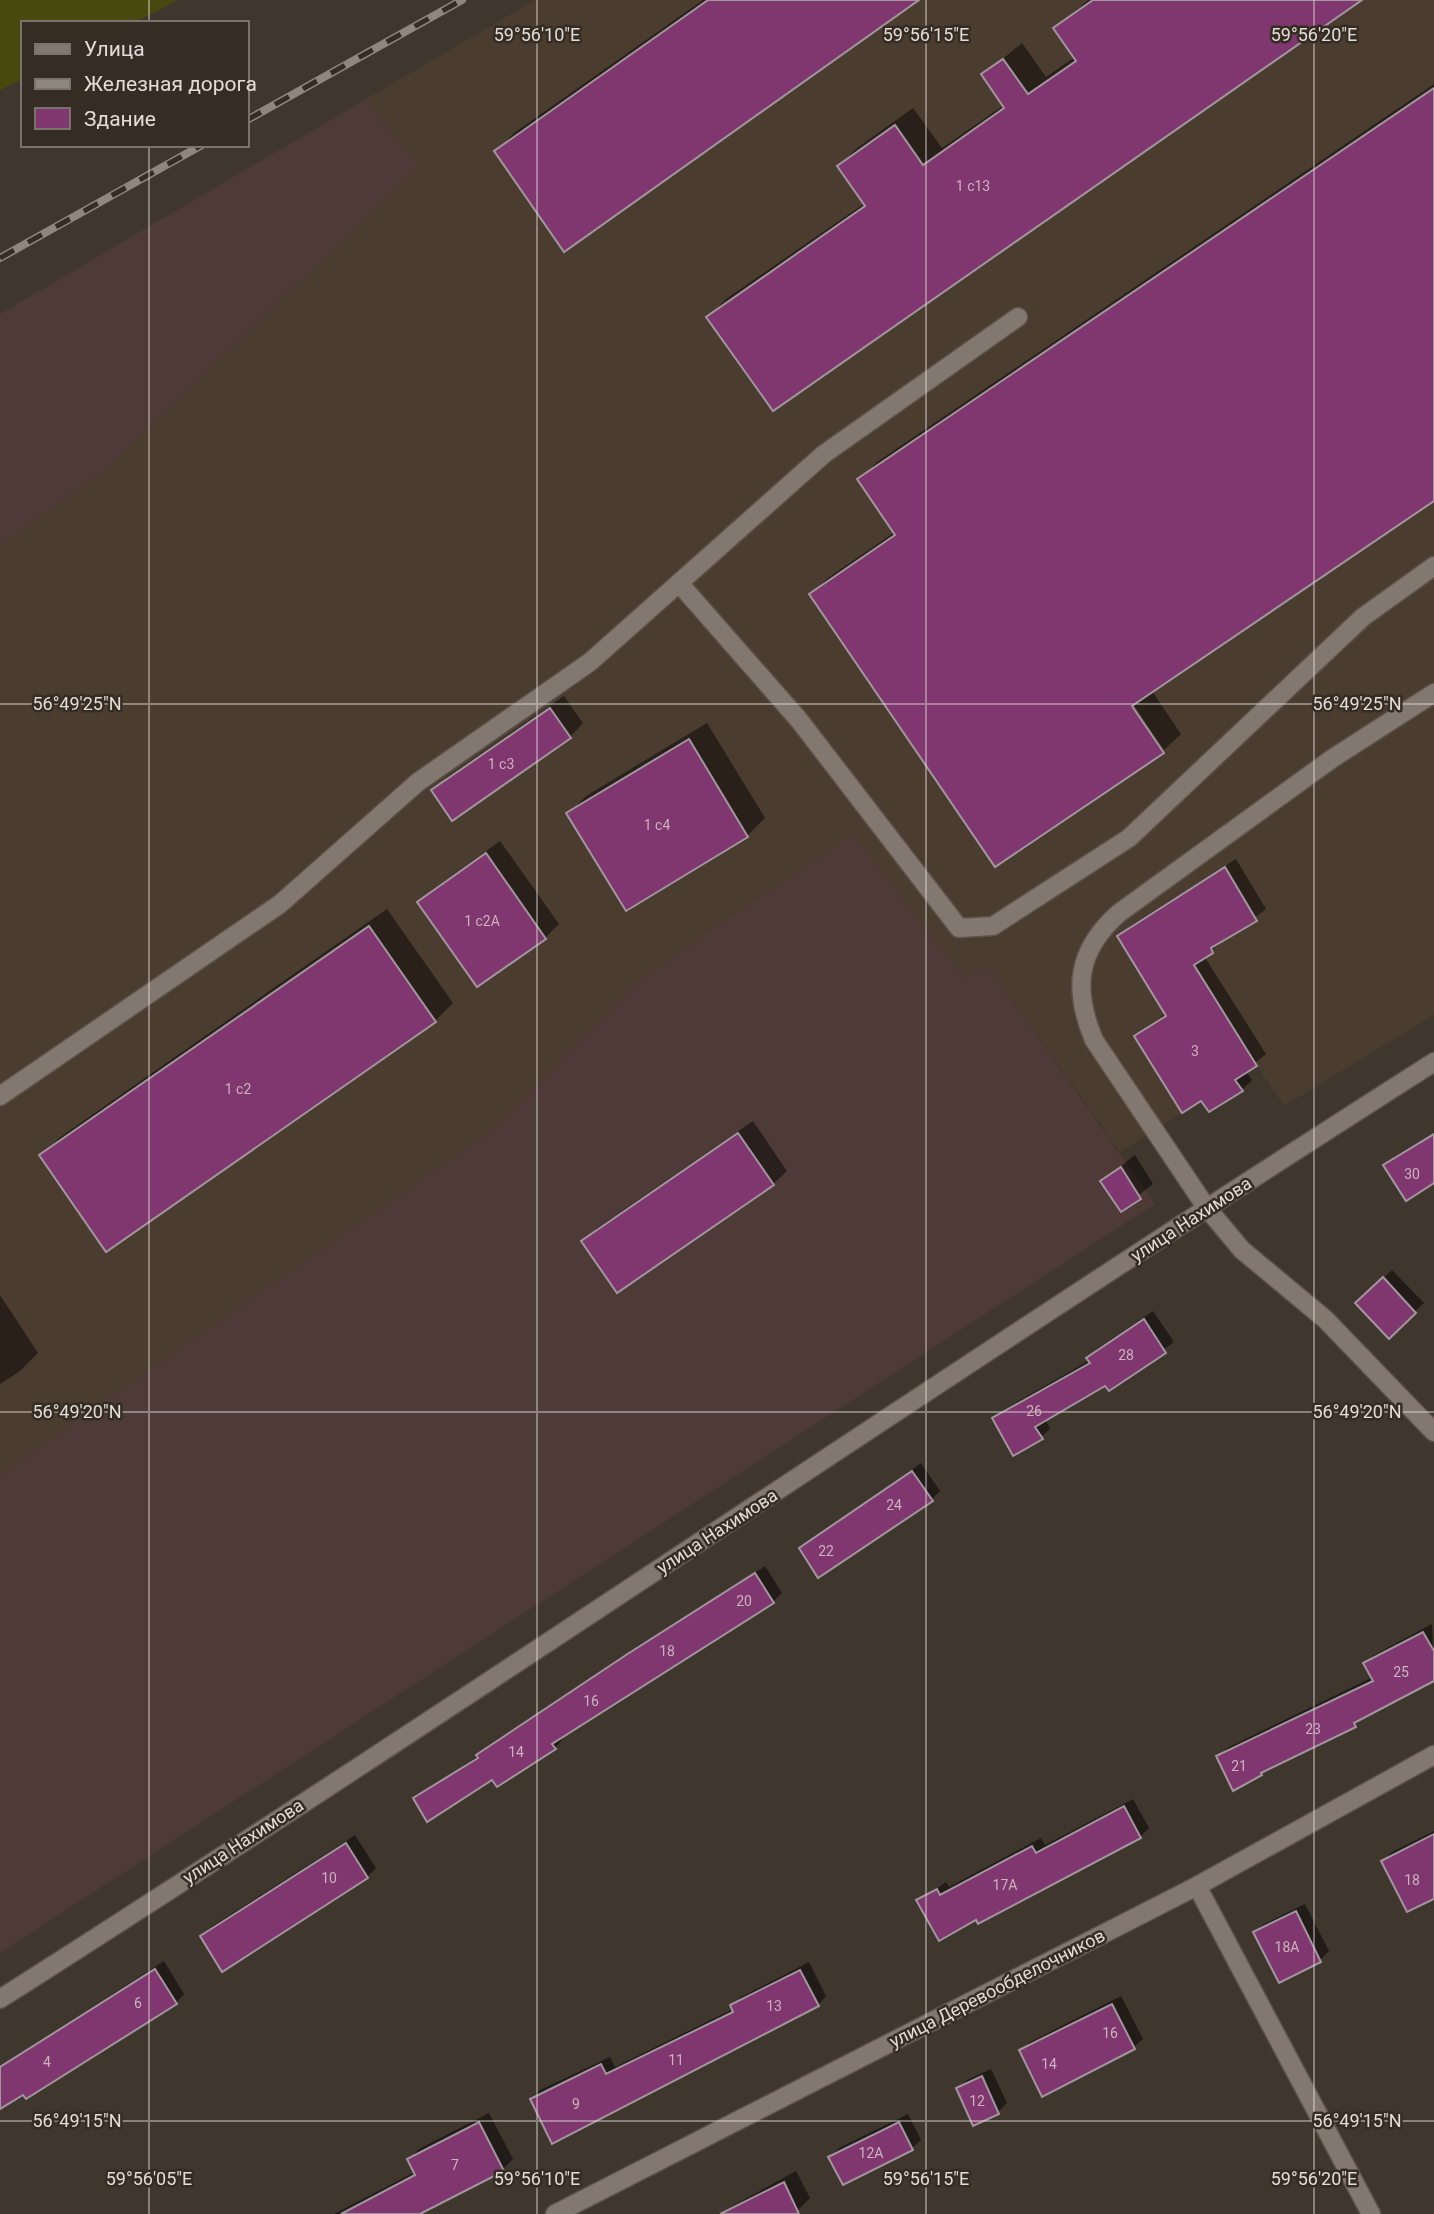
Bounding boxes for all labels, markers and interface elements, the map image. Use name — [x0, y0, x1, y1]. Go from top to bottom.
legend — [21, 21, 248, 147]
text: 59°56'10"E — [494, 24, 580, 45]
text: 59°56'15"E — [883, 24, 969, 45]
text: 59°56'20"E — [1271, 24, 1357, 45]
text: Улица — [84, 37, 145, 61]
text: Железная дорога — [84, 72, 257, 96]
text: Здание — [84, 107, 156, 131]
house number: 1 с13 — [956, 178, 990, 194]
text: 56°49'25"N — [32, 693, 122, 714]
text: 56°49'25"N — [1312, 693, 1402, 714]
house number: 1 с3 — [488, 756, 514, 772]
house number: 1 с4 — [644, 817, 670, 833]
house number: 1 с2А — [464, 913, 500, 929]
house number: 3 — [1191, 1043, 1199, 1059]
house number: 1 с2 — [225, 1081, 251, 1097]
house number: 30 — [1404, 1166, 1420, 1182]
street label: улица Нахимова — [1127, 1172, 1255, 1266]
house number: 28 — [1118, 1347, 1134, 1363]
text: 56°49'20"N — [32, 1401, 122, 1422]
text: 56°49'20"N — [1312, 1401, 1402, 1422]
house number: 26 — [1026, 1403, 1042, 1419]
street label: улица Нахимова — [653, 1484, 781, 1578]
house number: 24 — [886, 1497, 902, 1513]
house number: 22 — [818, 1543, 834, 1559]
house number: 20 — [736, 1593, 752, 1609]
house number: 18 — [659, 1643, 675, 1659]
house number: 25 — [1393, 1664, 1409, 1680]
house number: 16 — [583, 1693, 599, 1709]
house number: 23 — [1305, 1721, 1321, 1737]
house number: 14 — [508, 1744, 524, 1760]
house number: 21 — [1231, 1758, 1247, 1774]
street label: улица Нахимова — [179, 1794, 307, 1888]
house number: 10 — [321, 1870, 337, 1886]
house number: 18 — [1404, 1872, 1420, 1888]
house number: 17А — [993, 1877, 1017, 1893]
street label: улица Деревообделочников — [886, 1924, 1108, 2052]
house number: 18А — [1275, 1939, 1299, 1955]
house number: 6 — [134, 1995, 142, 2011]
house number: 13 — [766, 1998, 782, 2014]
house number: 16 — [1102, 2025, 1118, 2041]
house number: 11 — [668, 2052, 684, 2068]
house number: 4 — [43, 2054, 51, 2070]
house number: 14 — [1041, 2056, 1057, 2072]
house number: 12 — [969, 2093, 985, 2109]
house number: 9 — [572, 2096, 580, 2112]
text: 56°49'15"N — [32, 2110, 122, 2131]
text: 56°49'15"N — [1312, 2110, 1402, 2131]
house number: 12А — [859, 2145, 883, 2161]
house number: 7 — [451, 2157, 459, 2173]
text: 59°56'05"E — [106, 2168, 192, 2189]
text: 59°56'10"E — [494, 2168, 580, 2189]
text: 59°56'15"E — [883, 2168, 969, 2189]
text: 59°56'20"E — [1271, 2168, 1357, 2189]

